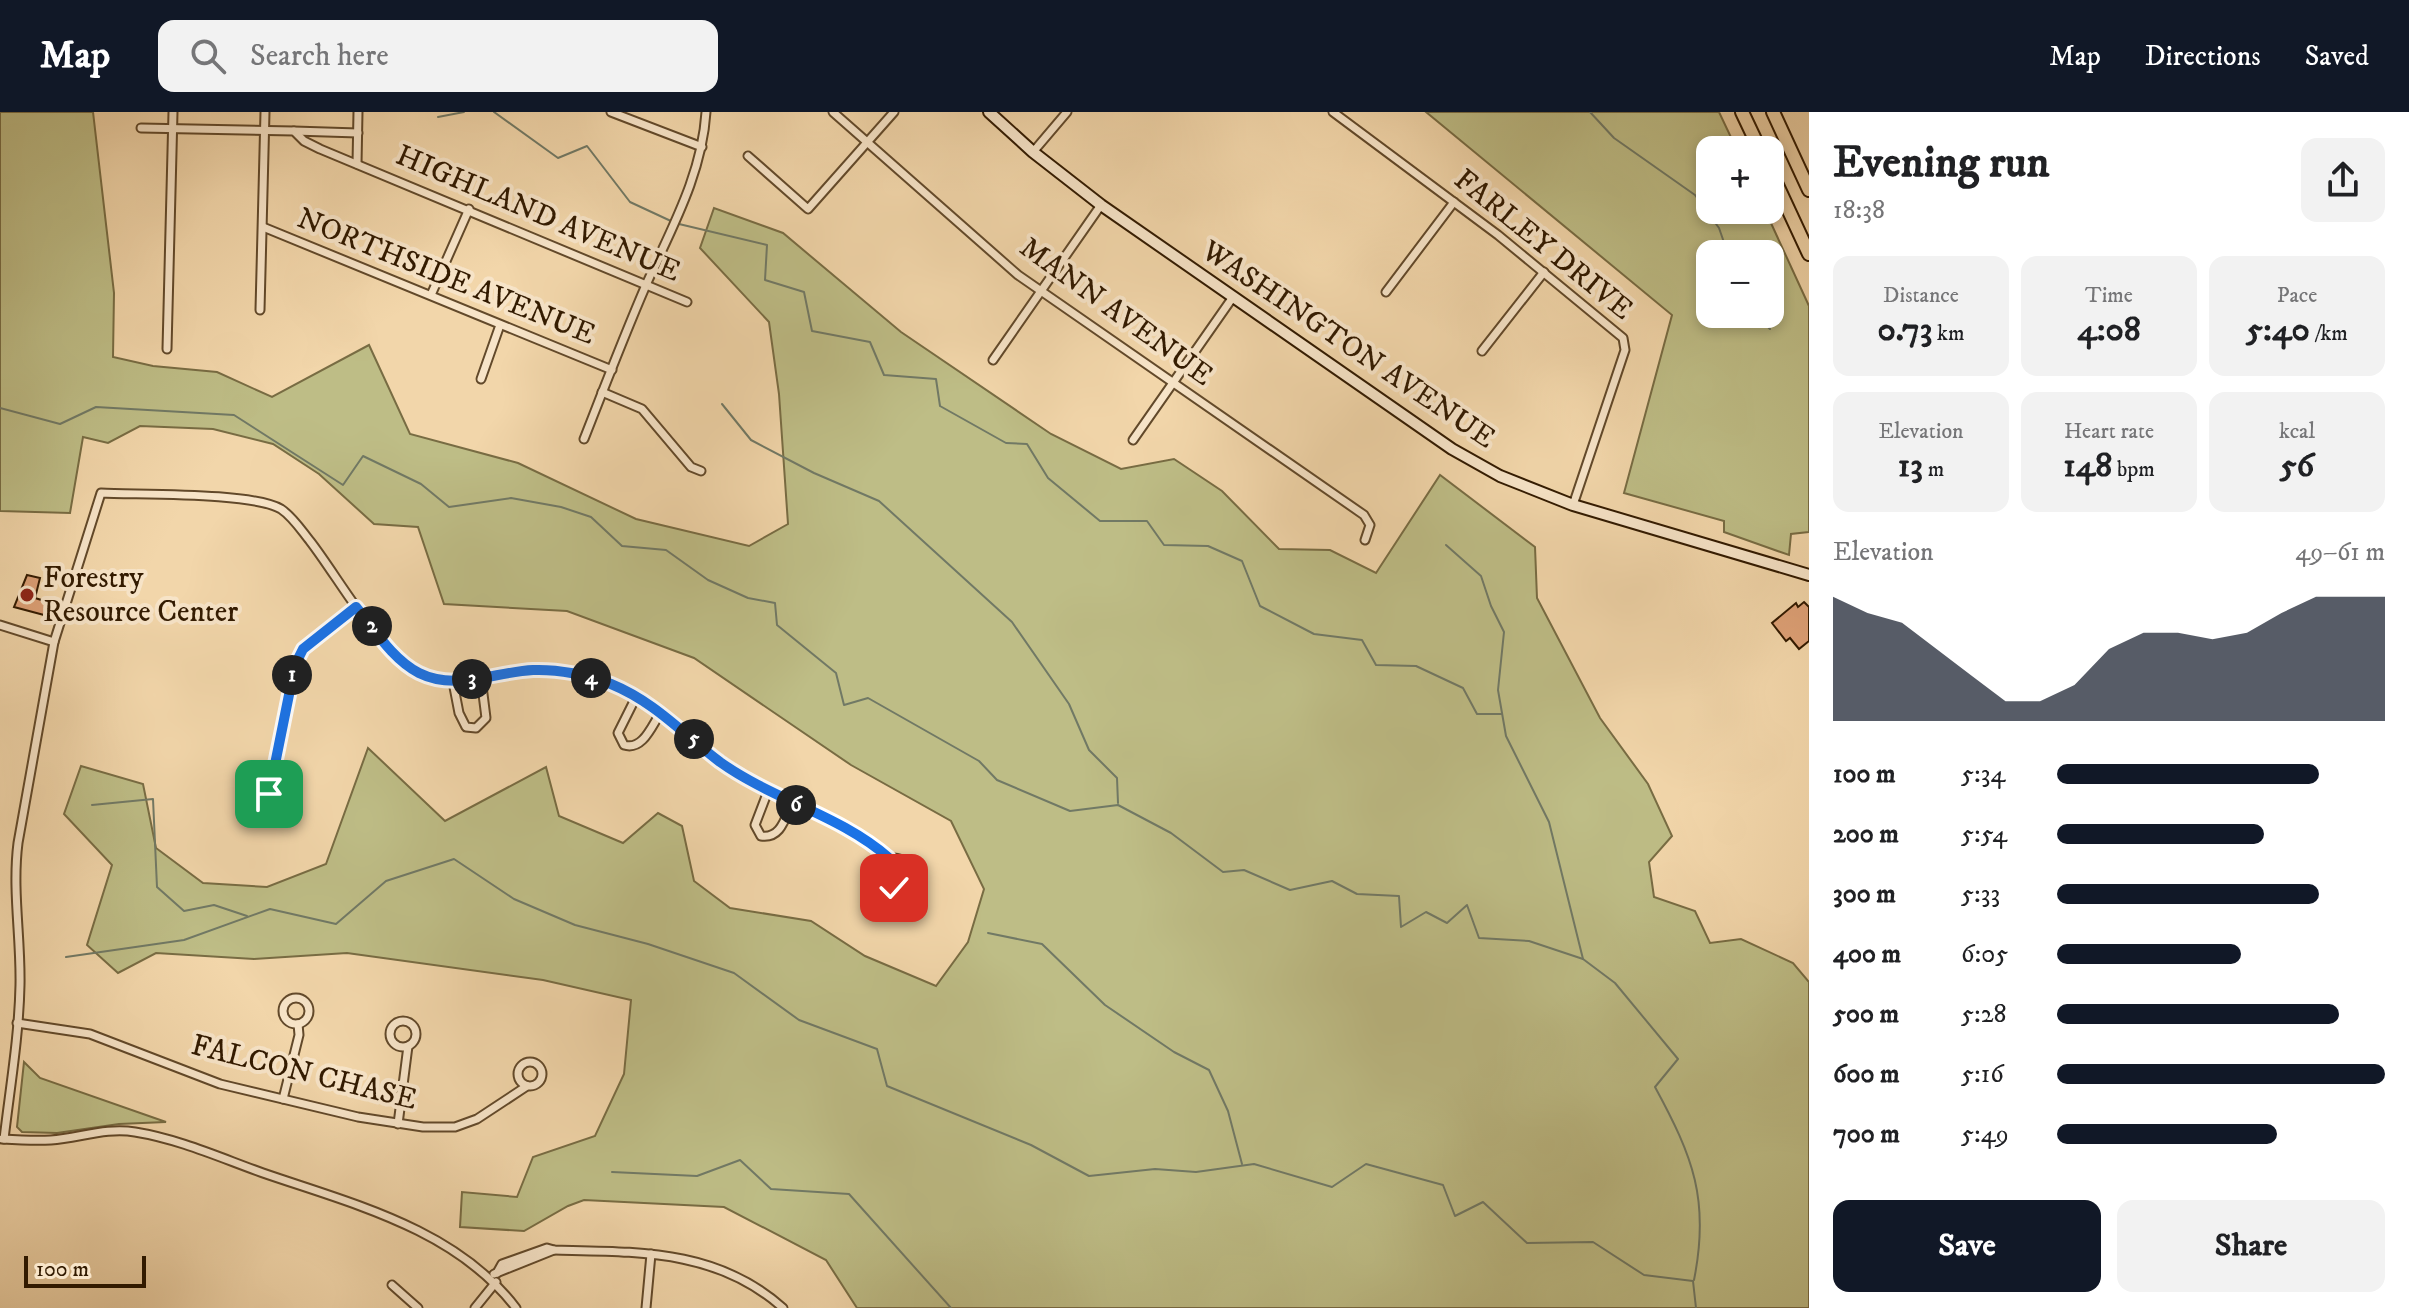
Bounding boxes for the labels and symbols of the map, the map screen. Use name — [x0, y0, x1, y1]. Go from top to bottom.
street label: HIGHLAND AVENUE — [390, 137, 686, 291]
street label: FARLEY DRIVE — [1446, 162, 1640, 328]
street label: NORTHSIDE AVENUE — [291, 200, 601, 354]
street label: MANN AVENUE — [1012, 230, 1220, 394]
street label: WASHINGTON AVENUE — [1193, 232, 1502, 457]
place label: Forestry Resource Center — [43, 560, 238, 631]
marker: Forestry Resource Center — [18, 586, 36, 604]
pin: 2 — [352, 606, 392, 646]
pin: 1 — [272, 655, 312, 695]
pin: 4 — [571, 658, 611, 698]
pin: 3 — [452, 659, 492, 699]
pin: 5 — [674, 719, 714, 759]
pin — [235, 760, 303, 828]
pin: 6 — [776, 785, 816, 825]
pin — [860, 854, 928, 922]
street label: FALCON CHASE — [187, 1027, 421, 1119]
scale bar — [24, 1252, 146, 1288]

